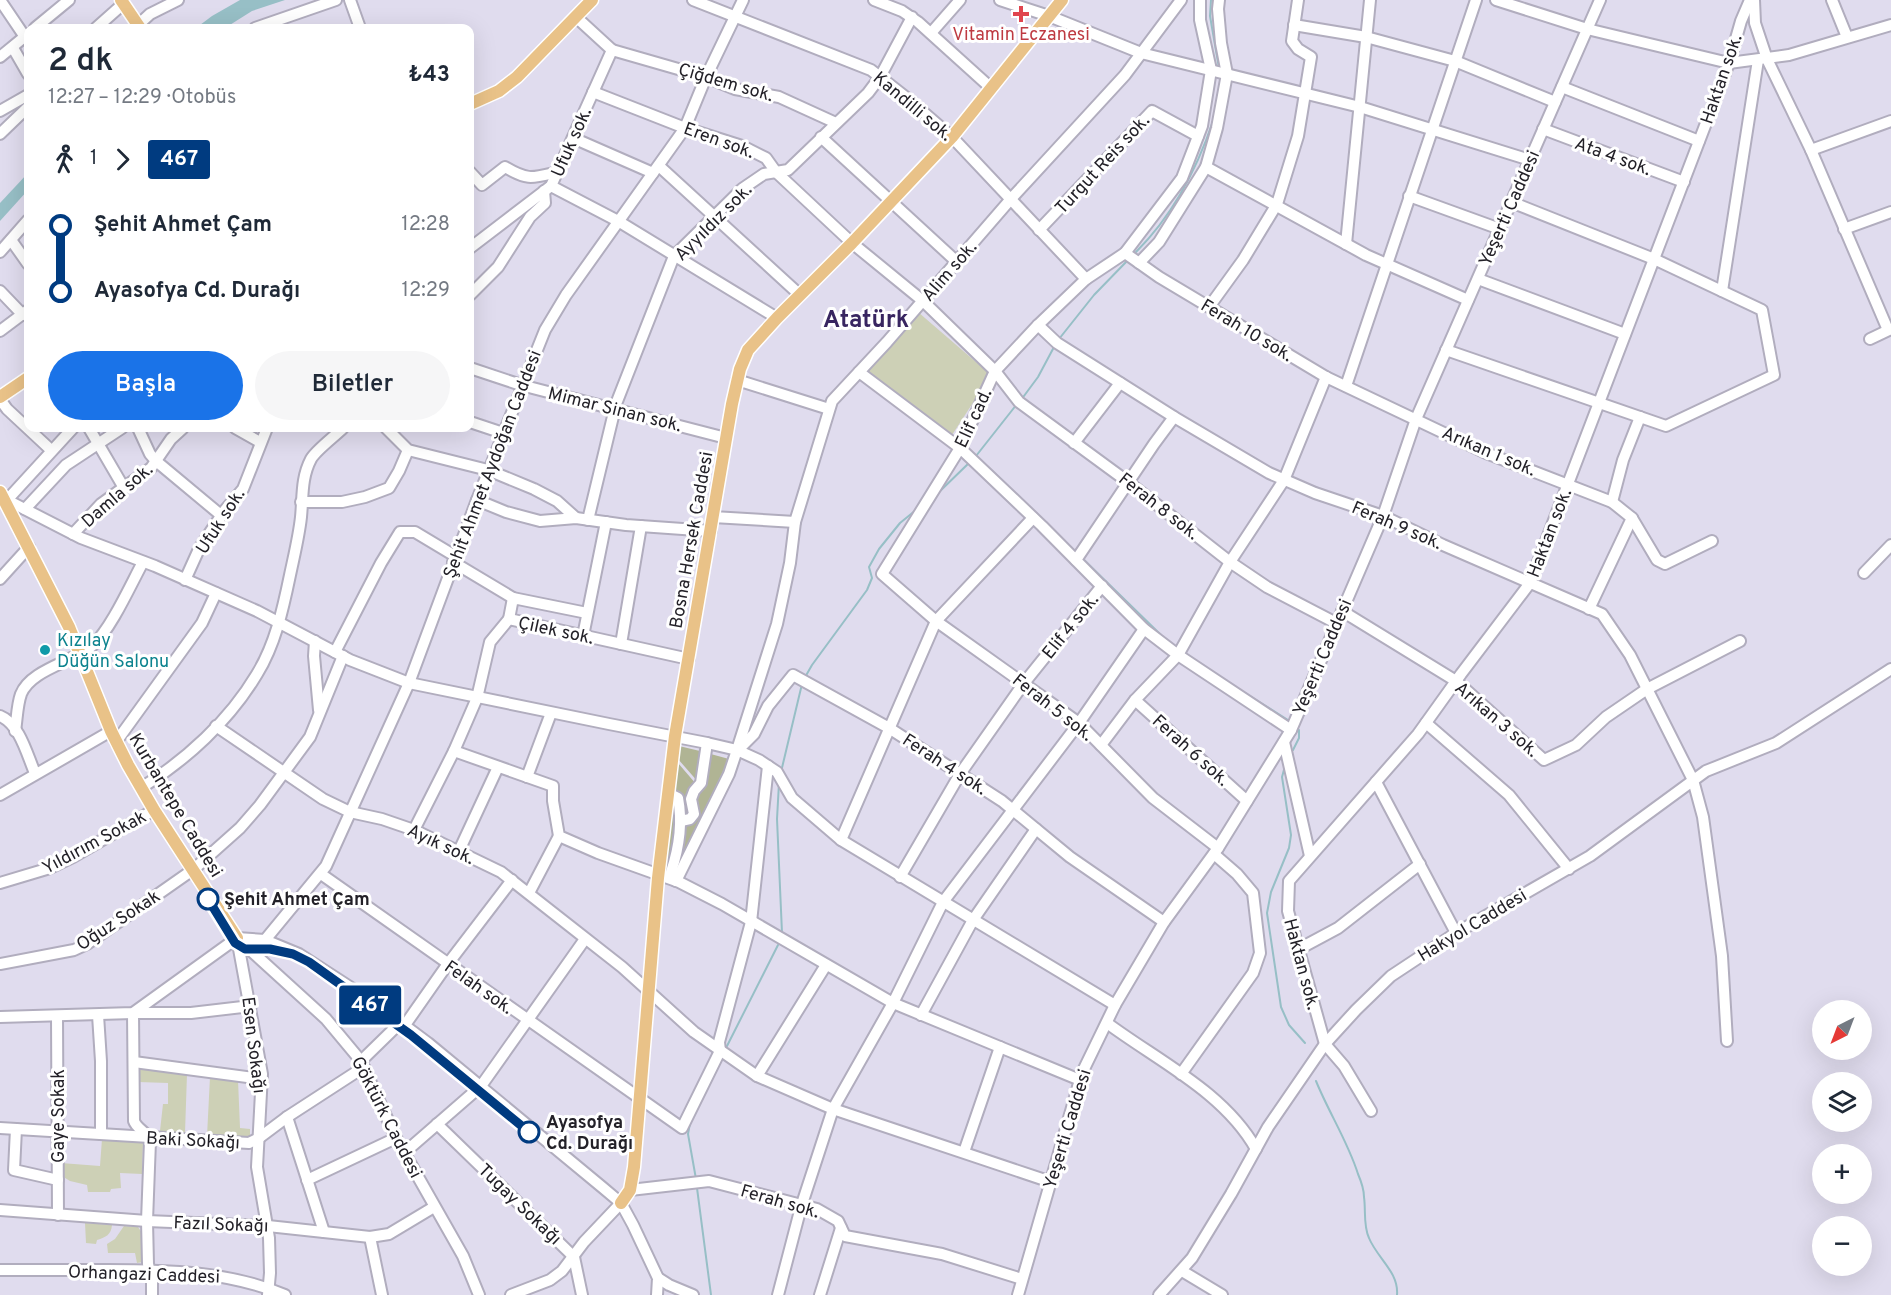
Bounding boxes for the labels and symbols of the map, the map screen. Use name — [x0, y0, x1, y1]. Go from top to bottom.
marker: Vitamin Eczanesi — [1014, 7, 1028, 21]
place label: Vitamin Eczanesi — [952, 24, 1090, 47]
street label: Haktan sok. — [1696, 31, 1749, 127]
street label: Çiğdem sok. — [675, 59, 776, 108]
street label: Kandilli sok. — [868, 67, 956, 147]
street label: Ufuk sok. — [547, 104, 598, 181]
street label: Turgut Reis sok. — [1051, 110, 1155, 220]
street label: Eren sok. — [680, 118, 757, 165]
street label: Ata 4 sok. — [1571, 133, 1654, 182]
street label: Yeşerti Caddesi — [1475, 147, 1546, 270]
street label: Ayyıldız sok. — [670, 179, 758, 267]
street label: Alim sok. — [918, 237, 983, 307]
street label: Ferah 10 sok. — [1196, 295, 1297, 368]
district label: Atatürk — [823, 306, 909, 336]
street label: Şehit Ahmet Aydoğan Caddesi — [439, 347, 548, 582]
street label: Mimar Sinan sok. — [545, 383, 684, 438]
street label: Elif cad. — [951, 385, 998, 452]
street label: Arıkan 1 sok. — [1438, 422, 1539, 482]
street label: Bosna Hersek Caddesi — [666, 450, 719, 631]
street label: Damla sok. — [77, 459, 158, 533]
street label: Ferah 8 sok. — [1113, 468, 1203, 546]
street label: Ufuk sok. — [191, 485, 251, 559]
street label: Haktan sok. — [1523, 486, 1578, 581]
street label: Ferah 9 sok. — [1348, 497, 1445, 556]
street label: Elif 4 sok. — [1038, 590, 1105, 664]
street label: Yeşerti Caddesi — [1289, 596, 1358, 719]
street label: Çilek sok. — [516, 612, 595, 651]
place label: Kızılay Düğün Salonu — [57, 630, 169, 674]
marker: Kızılay Düğün Salonu — [38, 643, 52, 657]
street label: Ferah 5 sok. — [1007, 669, 1097, 747]
street label: Arıkan 3 sok. — [1449, 677, 1543, 763]
street label: Ferah 6 sok. — [1147, 710, 1233, 792]
street label: Ferah 4 sok. — [897, 729, 991, 801]
street label: Kurbantepe Caddesi — [123, 730, 227, 882]
street label: Yıldırım Sokak — [39, 806, 151, 880]
street label: Ayık sok. — [403, 820, 478, 871]
street label: Hakyol Caddesi — [1414, 885, 1532, 968]
street label: Oğuz Sokak — [73, 886, 165, 957]
marker: Şehit Ahmet Çam — [197, 888, 219, 910]
place label: Şehit Ahmet Çam — [224, 889, 370, 912]
street label: Haktan sok. — [1277, 916, 1324, 1013]
street label: Felah sok. — [439, 956, 517, 1020]
line badge: 467 — [336, 986, 404, 1024]
street label: Esen Sokağı — [235, 996, 270, 1095]
north arrow — [1812, 1000, 1872, 1060]
street label: Göktürk Caddesi — [345, 1053, 426, 1182]
street label: Yeşerti Caddesi — [1039, 1067, 1098, 1192]
street label: Gaye Sokak — [48, 1069, 71, 1163]
place label: Ayasofya Cd. Durağı — [546, 1112, 633, 1156]
marker: Ayasofya Cd. Durağı — [518, 1121, 540, 1143]
street label: Baki Sokağı — [145, 1128, 240, 1155]
street label: Tugay Sokağı — [472, 1159, 566, 1251]
street label: Ferah sok. — [737, 1180, 822, 1225]
street label: Fazıl Sokağı — [173, 1212, 269, 1239]
street label: Orhangazi Caddesi — [67, 1261, 220, 1290]

